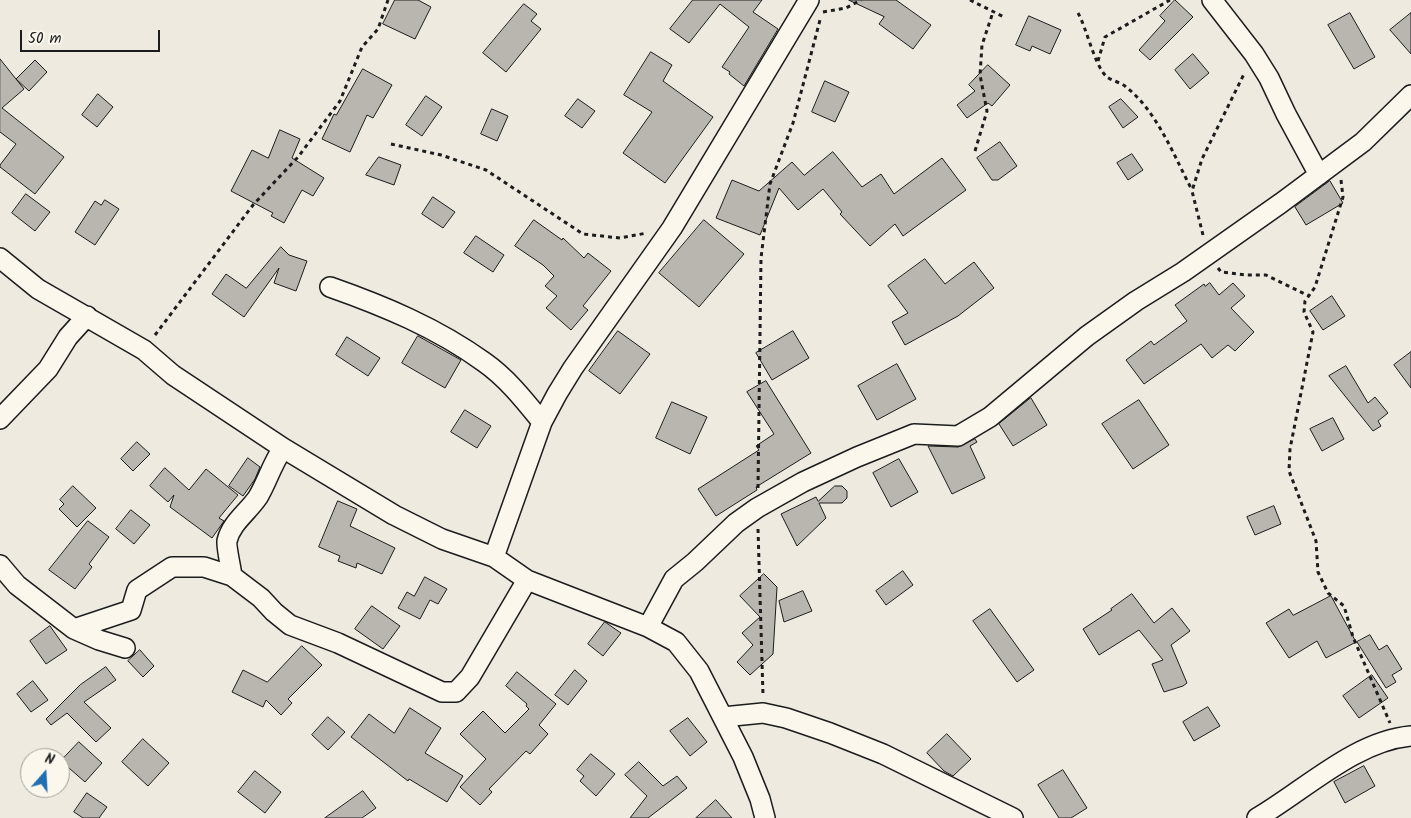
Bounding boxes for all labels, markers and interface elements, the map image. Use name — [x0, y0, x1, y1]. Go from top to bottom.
scale bar — [22, 20, 162, 52]
text: 50 m — [28, 27, 62, 51]
north arrow — [20, 748, 70, 798]
text: N — [42, 748, 57, 772]

